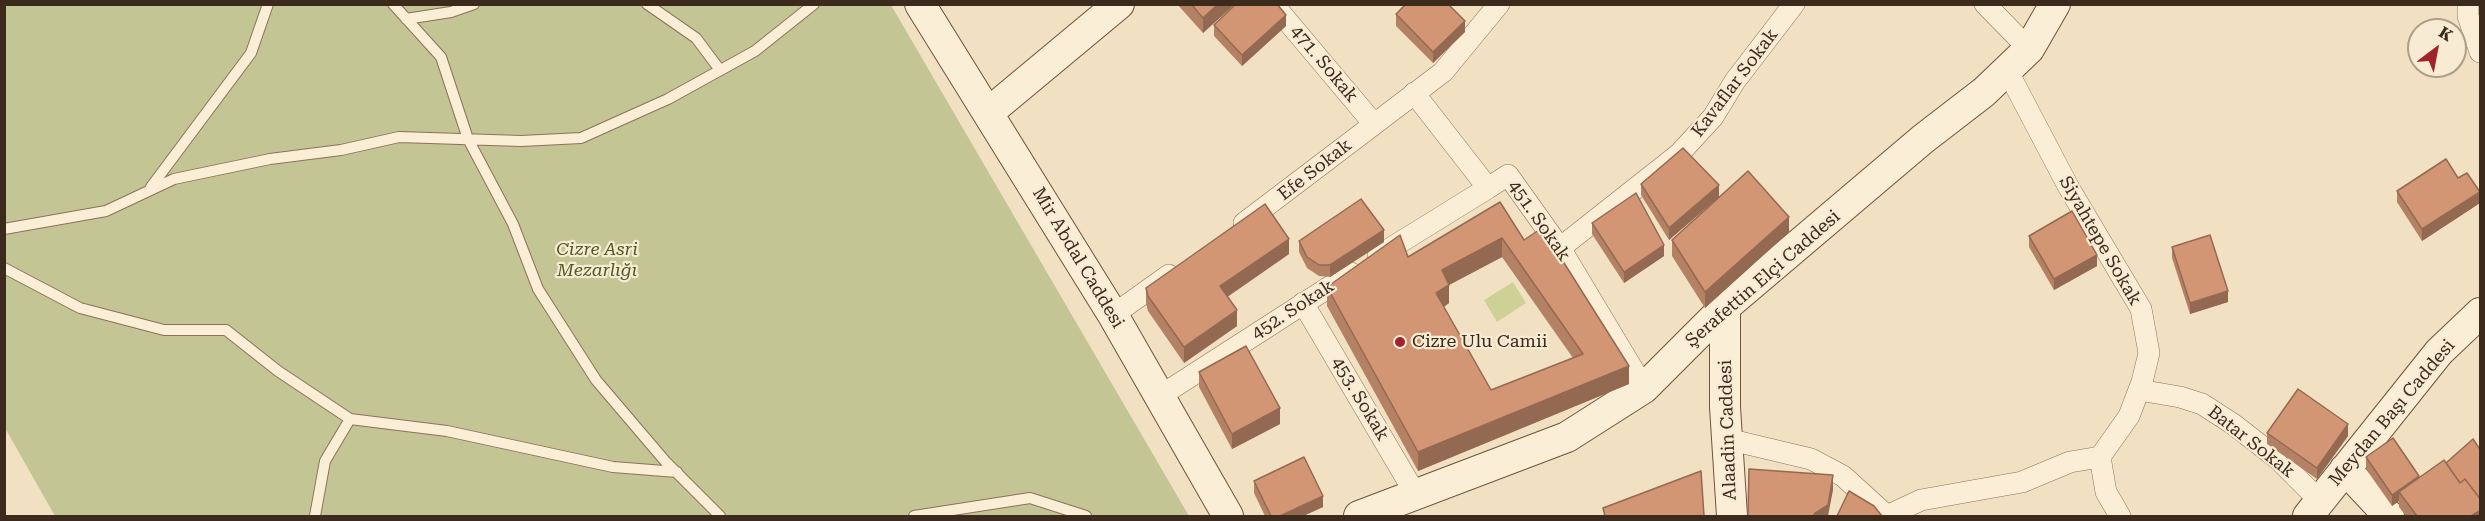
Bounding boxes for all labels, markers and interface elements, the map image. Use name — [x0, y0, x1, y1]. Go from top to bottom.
north arrow — [2407, 18, 2467, 78]
street label: 471. Sokak — [1286, 21, 1362, 107]
text: K — [2435, 23, 2456, 45]
street label: Kavaflar Sokak — [1687, 25, 1783, 141]
street label: Efe Sokak — [1274, 135, 1356, 205]
street label: Siyahtepe Sokak — [2054, 172, 2146, 310]
street label: 451. Sokak — [1503, 176, 1575, 266]
street label: Mir Abdal Caddesi — [1027, 184, 1129, 332]
street label: Şerafettin Elçi Caddesi — [1681, 206, 1845, 352]
park label: Cizre Asri Mezarlığı — [556, 239, 638, 282]
street label: 452. Sokak — [1248, 275, 1338, 345]
place label: Cizre Ulu Camii — [1412, 331, 1547, 353]
marker: Cizre Ulu Camii — [1393, 335, 1407, 349]
street label: Meydan Başı Caddesi — [2324, 335, 2460, 491]
street label: 453. Sokak — [1327, 353, 1393, 445]
street label: Alaadin Caddesi — [1715, 359, 1741, 501]
street label: Batar Sokak — [2203, 401, 2299, 483]

